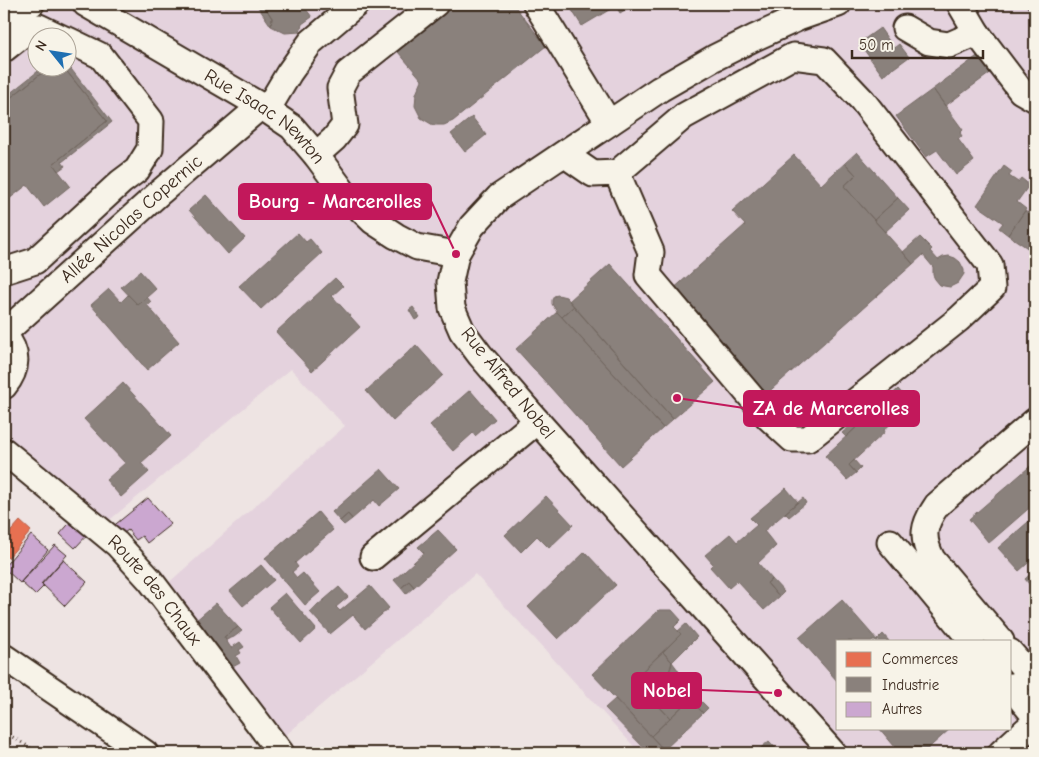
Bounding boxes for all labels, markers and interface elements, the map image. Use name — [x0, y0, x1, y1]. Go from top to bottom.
north arrow — [28, 28, 78, 78]
scale bar — [852, 28, 983, 60]
text: 50 m — [859, 36, 894, 54]
text: N — [32, 38, 51, 54]
street label: Rue Isaac Newton — [200, 64, 330, 168]
street label: Allée Nicolas Copernic — [56, 150, 207, 288]
callout: Bourg - Marcerolles — [239, 184, 431, 219]
text: Bourg - Marcerolles — [249, 190, 421, 213]
street label: Rue Alfred Nobel — [456, 323, 560, 443]
callout: ZA de Marcerolles — [744, 391, 919, 426]
text: ZA de Marcerolles — [753, 397, 909, 420]
street label: Route des Chaux — [104, 530, 207, 650]
legend — [836, 640, 1012, 730]
text: Commerces — [882, 650, 958, 668]
callout: Nobel — [632, 673, 701, 708]
text: Industrie — [882, 676, 940, 694]
text: Nobel — [643, 679, 691, 702]
text: Autres — [882, 700, 922, 718]

